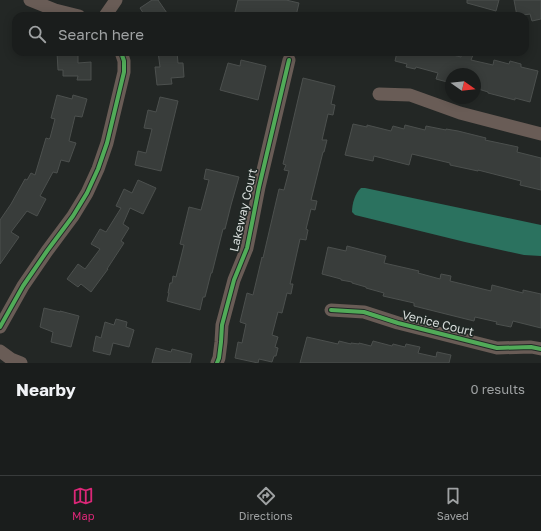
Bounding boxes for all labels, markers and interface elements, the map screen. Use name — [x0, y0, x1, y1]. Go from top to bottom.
search box — [12, 12, 529, 56]
icon: search — [26, 23, 48, 45]
text: Search here — [58, 25, 144, 43]
north arrow — [445, 68, 481, 104]
street label: Lakeway Court — [226, 167, 260, 253]
street label: Venice Court — [400, 307, 476, 339]
text: Nearby — [16, 379, 76, 400]
text: 0 results — [470, 381, 525, 397]
tab: Map — [72, 485, 95, 522]
tab: Directions — [239, 485, 293, 522]
tab: Saved — [437, 485, 469, 522]

